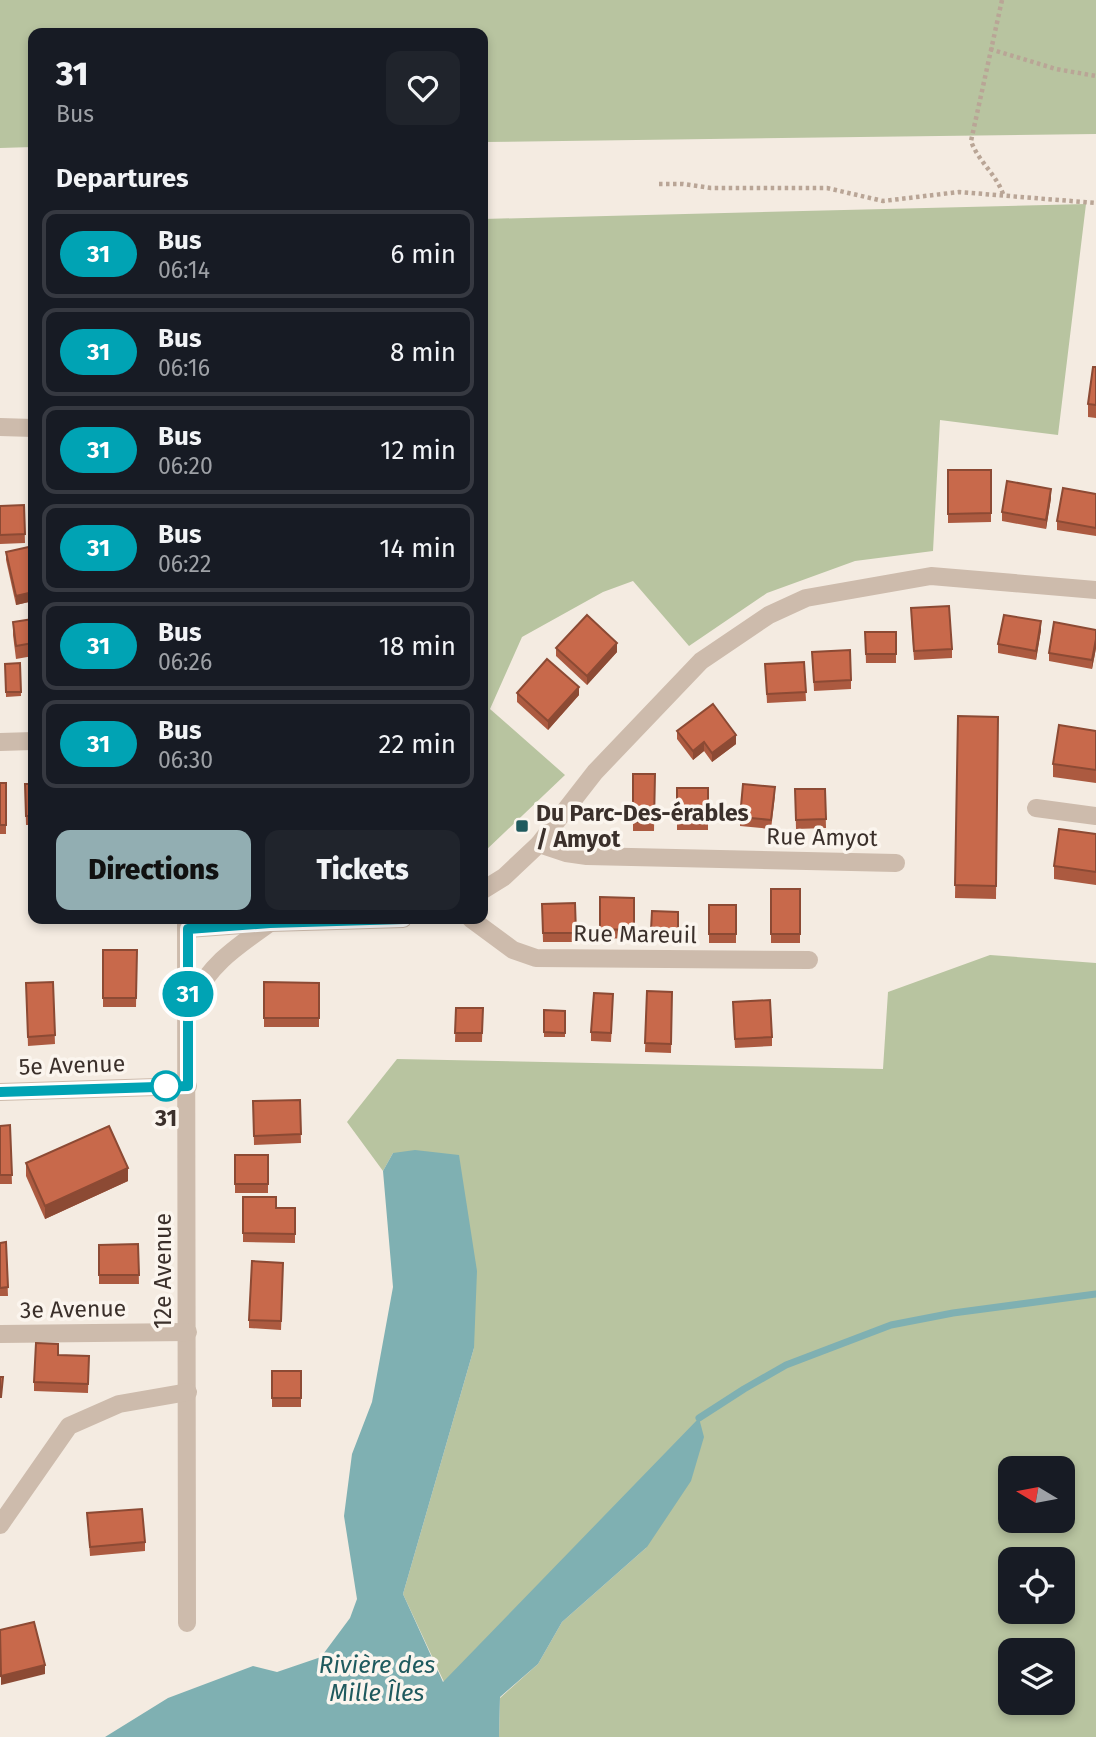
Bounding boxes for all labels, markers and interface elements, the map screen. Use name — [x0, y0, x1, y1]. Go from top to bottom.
button: heart — [386, 51, 460, 125]
text: 31 — [56, 54, 88, 94]
text: Bus — [56, 100, 94, 128]
text: Departures — [56, 163, 189, 194]
text: Bus — [158, 225, 201, 256]
text: 6 min — [390, 239, 456, 270]
text: 31 — [87, 240, 110, 268]
text: 06:14 — [158, 256, 210, 284]
text: Bus — [158, 323, 201, 354]
text: 8 min — [390, 337, 456, 368]
text: 31 — [87, 338, 110, 366]
text: 06:16 — [158, 354, 210, 382]
text: Bus — [158, 421, 201, 452]
text: 12 min — [380, 435, 456, 466]
text: 31 — [87, 436, 110, 464]
text: 06:20 — [158, 452, 213, 480]
text: Bus — [158, 519, 201, 550]
text: 14 min — [379, 533, 456, 564]
text: 31 — [87, 534, 110, 562]
text: 06:22 — [158, 550, 211, 578]
text: Bus — [158, 617, 201, 648]
text: 18 min — [379, 631, 456, 662]
text: 31 — [87, 632, 110, 660]
text: 06:26 — [158, 648, 212, 676]
text: Bus — [158, 715, 201, 746]
text: 22 min — [379, 729, 456, 760]
text: 31 — [87, 730, 110, 758]
text: 06:30 — [158, 746, 213, 774]
place label: Du Parc-Des-érables / Amyot — [536, 799, 749, 853]
marker: Du Parc-Des-érables / Amyot — [514, 818, 530, 834]
street label: Rue Amyot — [766, 822, 879, 852]
button: Directions — [56, 830, 251, 910]
button: Tickets — [265, 830, 460, 910]
street label: Rue Mareuil — [573, 919, 697, 949]
line badge: 31 — [156, 971, 220, 1017]
text: 31 — [176, 980, 200, 1008]
street label: 5e Avenue — [18, 1049, 126, 1081]
marker: 31 — [151, 1071, 181, 1101]
place label: 31 — [154, 1104, 177, 1132]
street label: 12e Avenue — [149, 1213, 177, 1329]
street label: 3e Avenue — [20, 1294, 126, 1324]
north arrow — [998, 1456, 1074, 1533]
map controls — [998, 1456, 1075, 1715]
button: locate — [998, 1547, 1075, 1624]
button: layers — [998, 1638, 1075, 1715]
water label: Rivière des Mille Îles — [319, 1651, 435, 1707]

